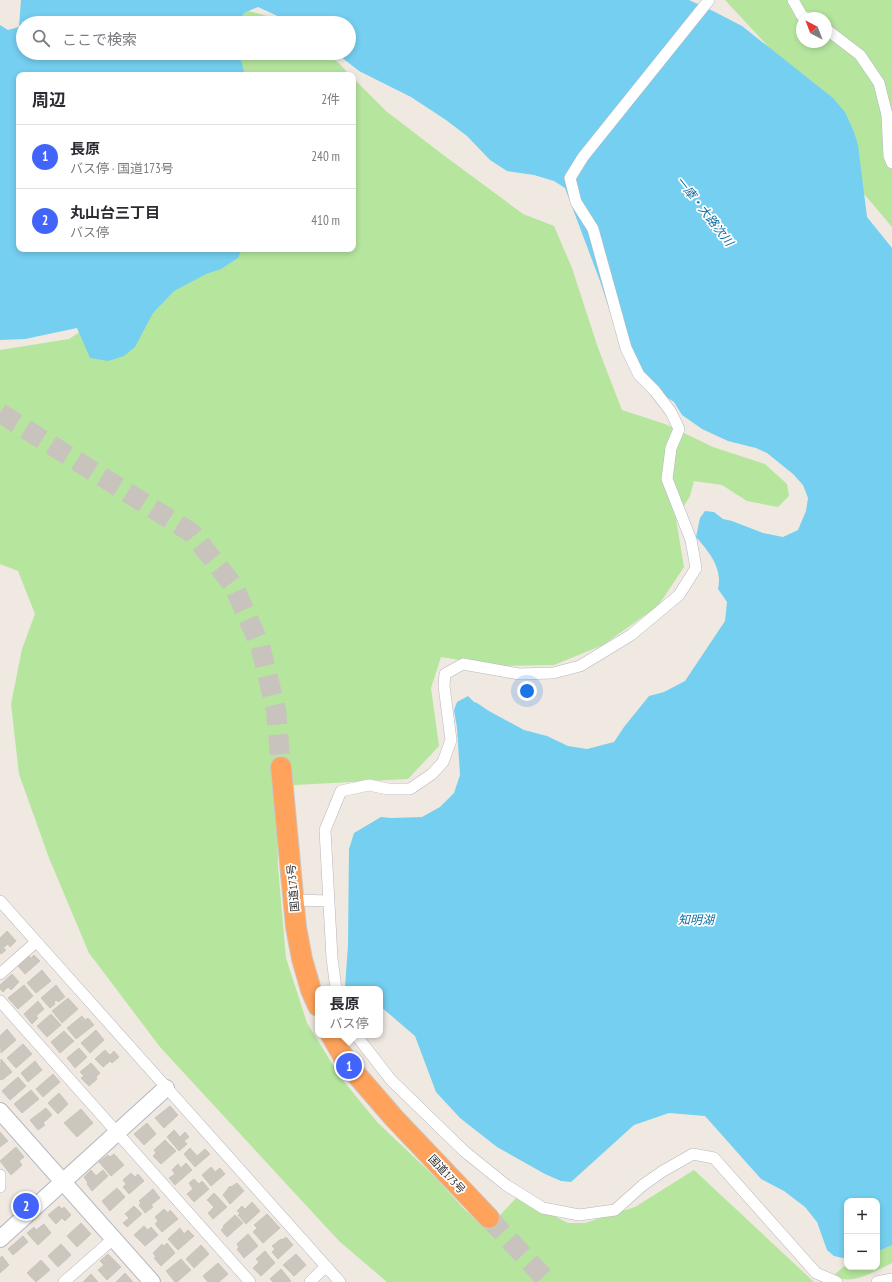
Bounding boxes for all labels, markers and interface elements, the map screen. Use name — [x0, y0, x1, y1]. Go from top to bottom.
north arrow — [796, 12, 832, 48]
search box — [16, 16, 356, 60]
icon: search — [30, 27, 52, 49]
text: ここで検索 — [62, 30, 137, 49]
text: 周辺 — [32, 89, 66, 111]
text: 2件 — [321, 91, 340, 108]
text: 長原 — [70, 139, 100, 158]
text: 1 — [42, 148, 48, 165]
text: 240 m — [311, 148, 340, 165]
text: バス停 · 国道173号 — [70, 160, 174, 177]
water label: 一庫・大路次川 — [673, 173, 738, 250]
text: 丸山台三丁目 — [70, 203, 160, 222]
text: 2 — [42, 212, 48, 229]
text: 410 m — [311, 212, 340, 229]
text: バス停 — [70, 224, 109, 241]
your location — [517, 681, 537, 701]
street label: 国道173号 — [284, 864, 302, 912]
water label: 知明湖 — [678, 912, 716, 927]
popup — [315, 986, 383, 1038]
text: 長原 — [329, 994, 360, 1013]
text: バス停 — [329, 1015, 369, 1032]
pin: 1 — [336, 1051, 362, 1081]
street label: 国道173号 — [426, 1152, 468, 1196]
pin: 2 — [13, 1191, 39, 1221]
map controls — [844, 1198, 880, 1270]
button: + — [844, 1198, 880, 1234]
button: − — [844, 1234, 880, 1270]

